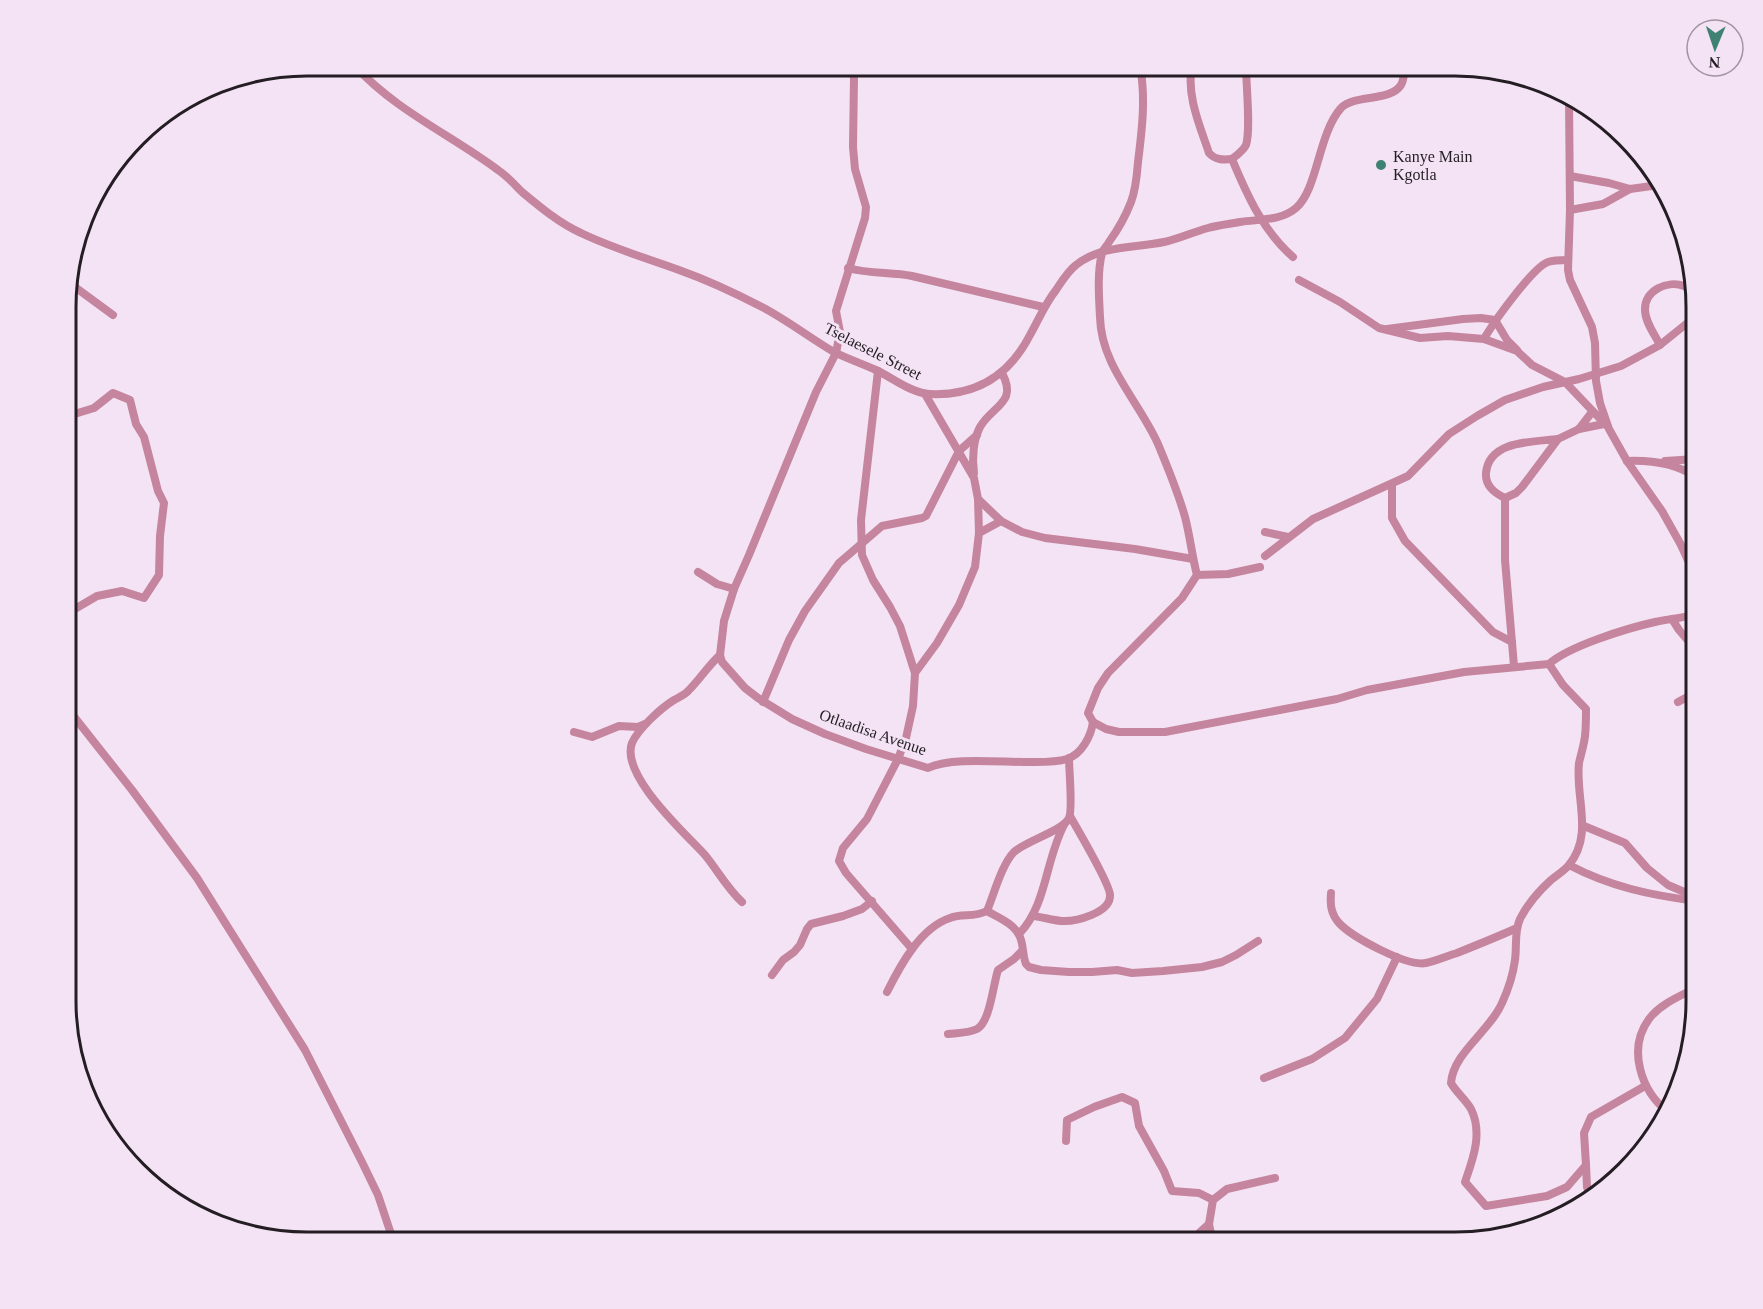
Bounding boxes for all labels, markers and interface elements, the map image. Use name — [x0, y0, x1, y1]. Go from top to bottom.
north arrow — [1685, 18, 1745, 78]
text: N — [1708, 54, 1721, 71]
place label: Kanye Main Kgotla — [1393, 148, 1473, 184]
marker: Kanye Main Kgotla — [1374, 158, 1388, 172]
street label: Tselaesele Street — [822, 319, 925, 383]
street label: Otlaadisa Avenue — [817, 706, 929, 758]

